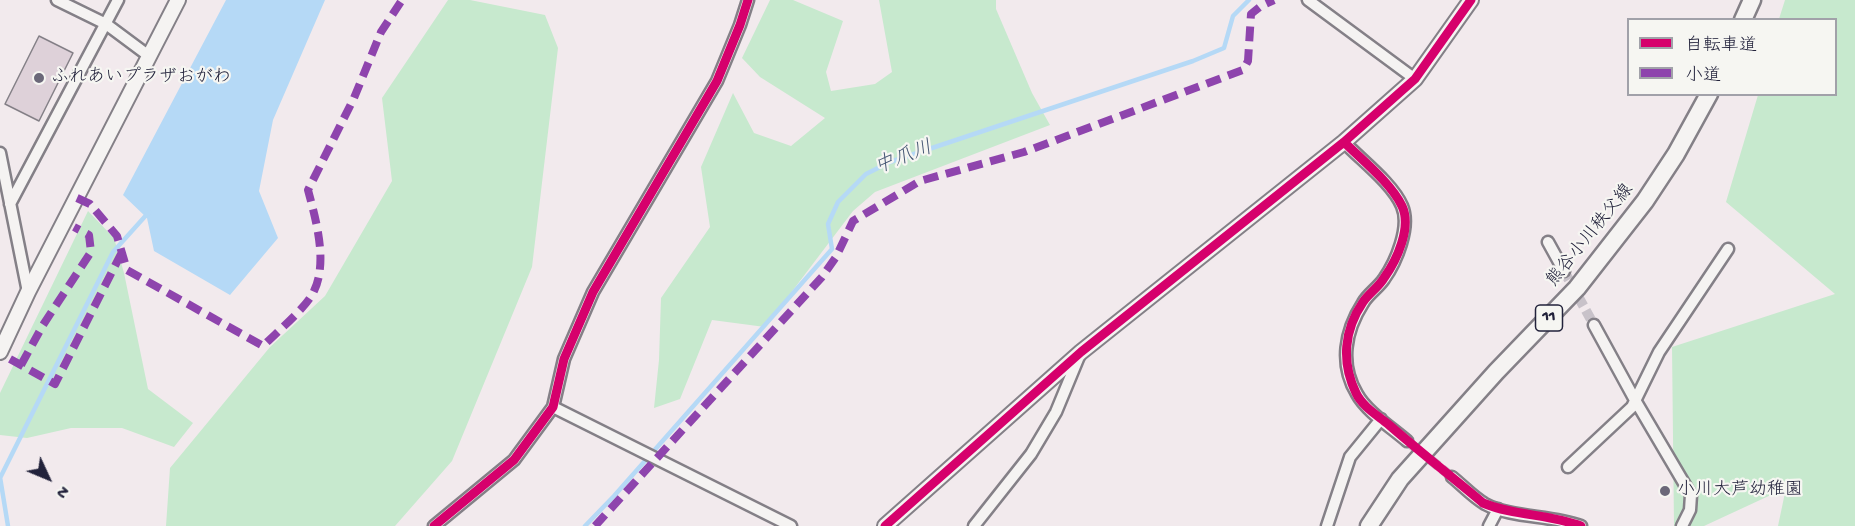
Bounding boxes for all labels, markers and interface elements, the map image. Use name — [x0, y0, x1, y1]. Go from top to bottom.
legend — [1627, 18, 1837, 96]
text: 自転車道 — [1685, 36, 1757, 57]
text: 小道 — [1685, 66, 1721, 87]
place label: ふれあいプラザおがわ — [51, 67, 231, 89]
marker: ふれあいプラザおがわ — [32, 71, 46, 85]
water label: 中爪川 — [872, 137, 936, 181]
street label: 熊谷小川秩父線 — [1543, 180, 1639, 292]
road number: 11 — [1536, 305, 1562, 331]
north arrow — [18, 448, 78, 508]
text: N — [51, 480, 72, 501]
place label: 小川大芦幼稚園 — [1677, 480, 1803, 502]
marker: 小川大芦幼稚園 — [1658, 484, 1672, 498]

